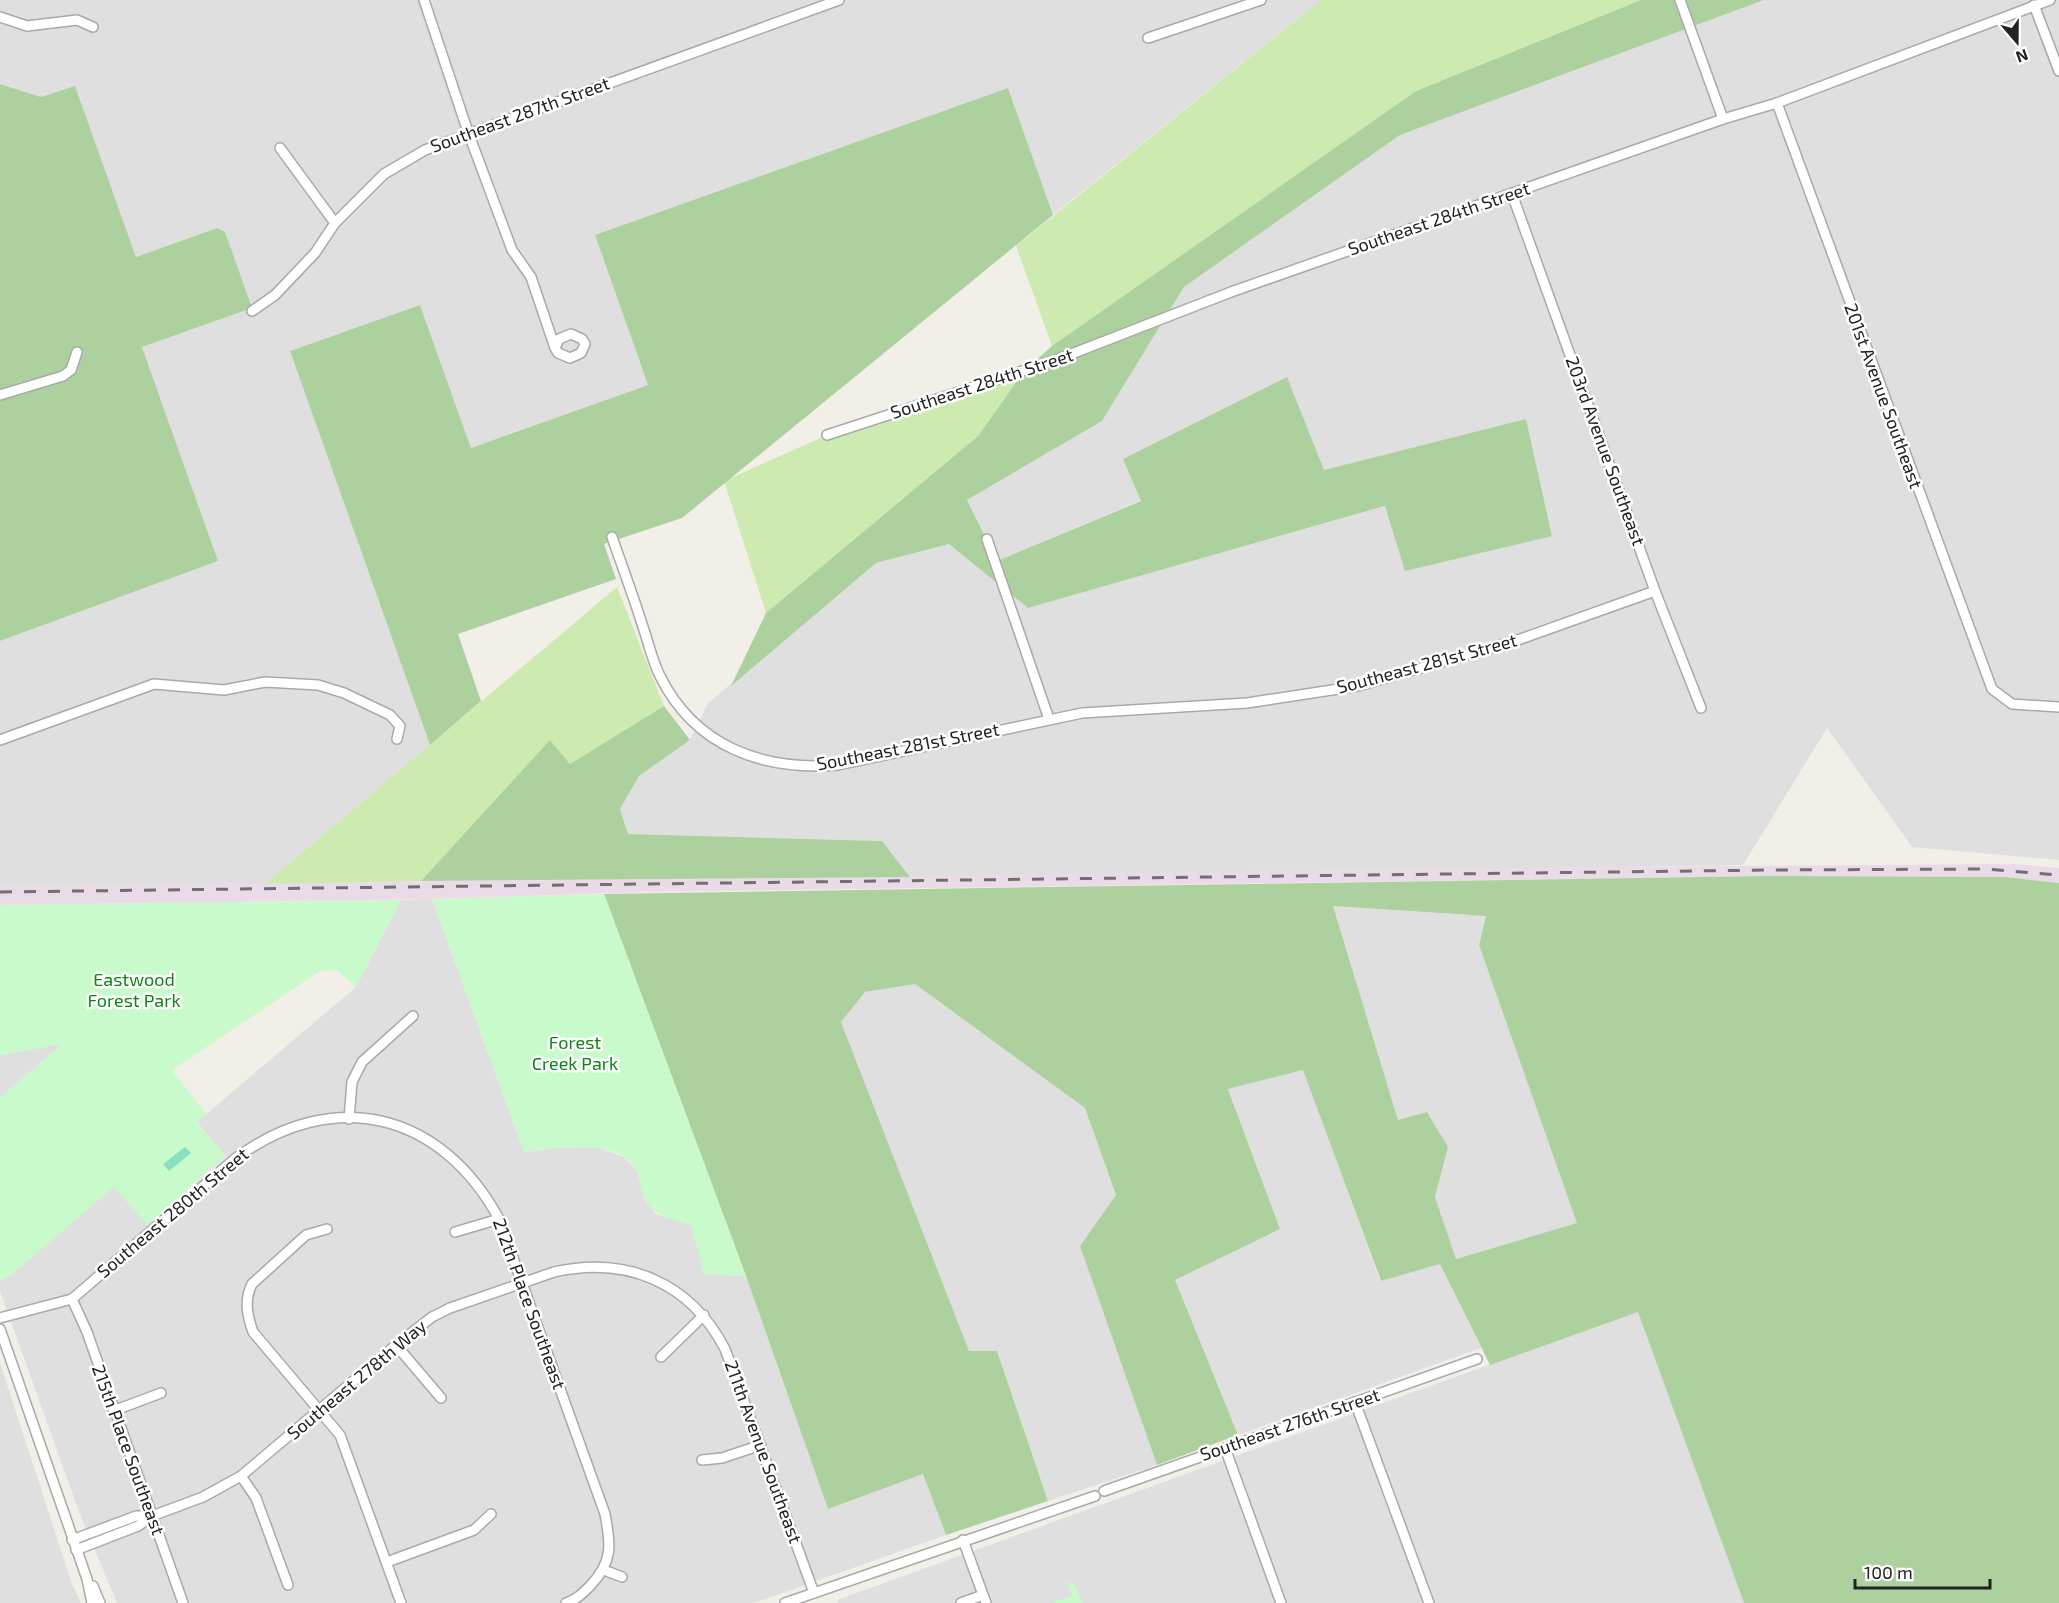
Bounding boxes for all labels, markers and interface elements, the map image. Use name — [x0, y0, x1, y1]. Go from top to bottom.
north arrow — [1987, 12, 2047, 72]
text: N — [2014, 46, 2031, 67]
street label: Southeast 287th Street — [427, 71, 612, 157]
street label: Southeast 284th Street — [1345, 177, 1533, 260]
street label: 201st Avenue Southeast — [1840, 300, 1928, 491]
street label: Southeast 284th Street — [887, 343, 1076, 423]
street label: 203rd Avenue Southeast — [1561, 353, 1650, 548]
street label: Southeast 281st Street — [1334, 628, 1519, 698]
street label: Southeast 281st Street — [815, 717, 1001, 775]
park label: Eastwood Forest Park — [87, 968, 181, 1011]
park label: Forest Creek Park — [532, 1031, 618, 1074]
street label: Southeast 280th Street — [92, 1142, 253, 1282]
street label: 212th Place Southeast — [489, 1215, 571, 1392]
street label: Southeast 278th Way — [282, 1314, 431, 1444]
street label: 211th Avenue Southeast — [721, 1357, 807, 1546]
street label: 215th Place Southeast — [88, 1361, 170, 1538]
street label: Southeast 276th Street — [1197, 1383, 1382, 1465]
scale bar — [1855, 1552, 1990, 1590]
text: 100 m — [1864, 1561, 1913, 1583]

